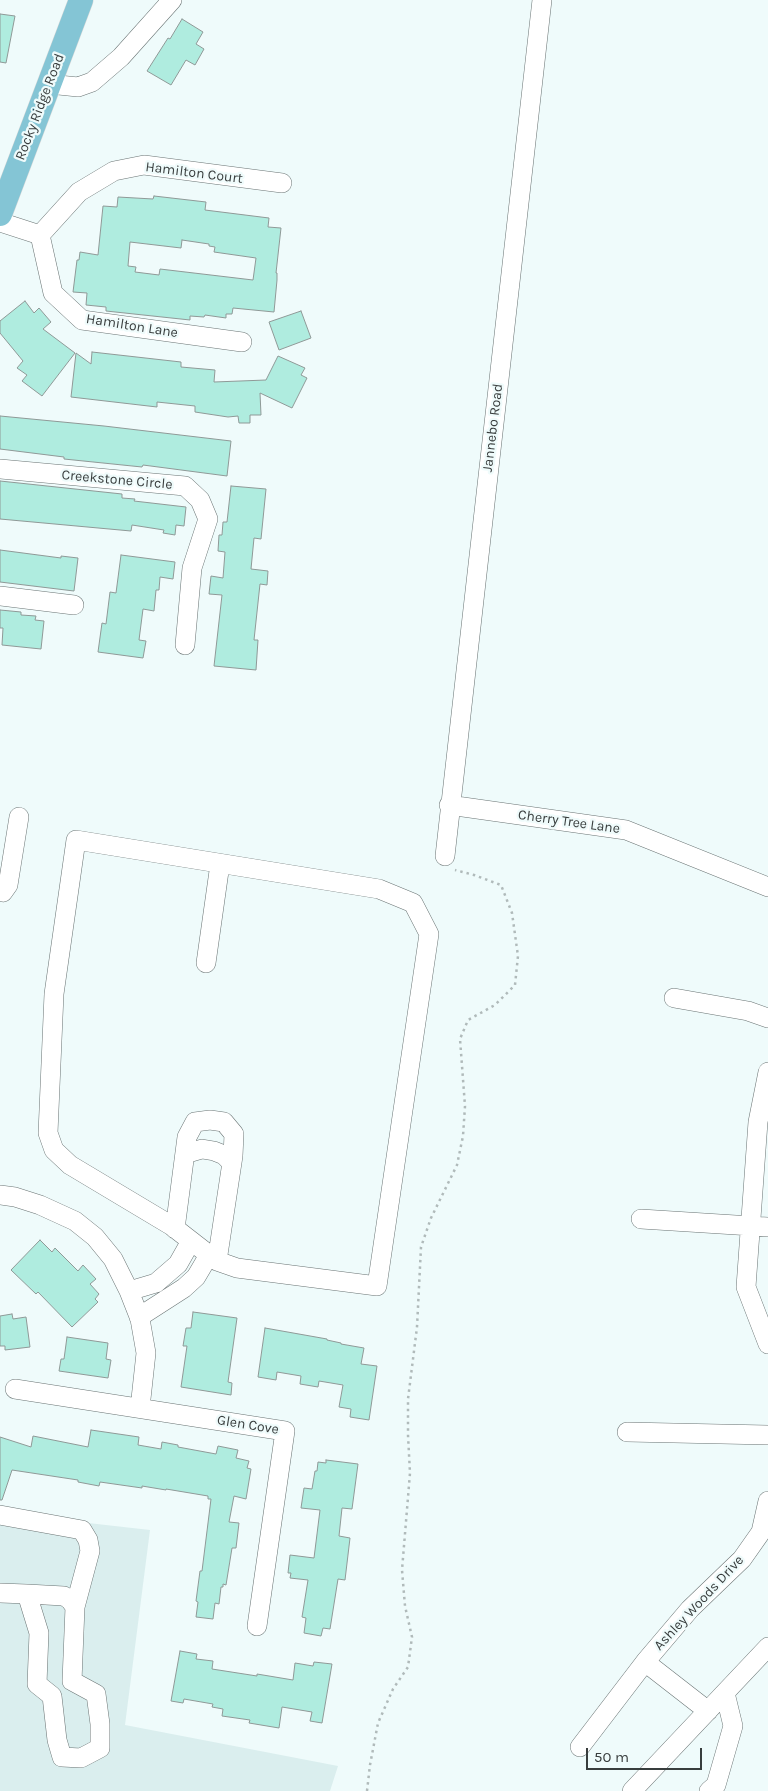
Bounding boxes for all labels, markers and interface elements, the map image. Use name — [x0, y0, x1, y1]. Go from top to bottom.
street label: Rocky Ridge Road — [12, 51, 68, 163]
street label: Hamilton Court — [144, 159, 244, 187]
street label: Hamilton Lane — [85, 310, 179, 342]
street label: Jannebo Road — [479, 383, 507, 473]
street label: Creekstone Circle — [61, 467, 173, 493]
street label: Cherry Tree Lane — [517, 807, 621, 837]
street label: Glen Cove — [216, 1412, 280, 1438]
street label: Ashley Woods Drive — [651, 1552, 747, 1654]
scale bar — [588, 1738, 704, 1770]
text: 50 m — [594, 1748, 629, 1766]

